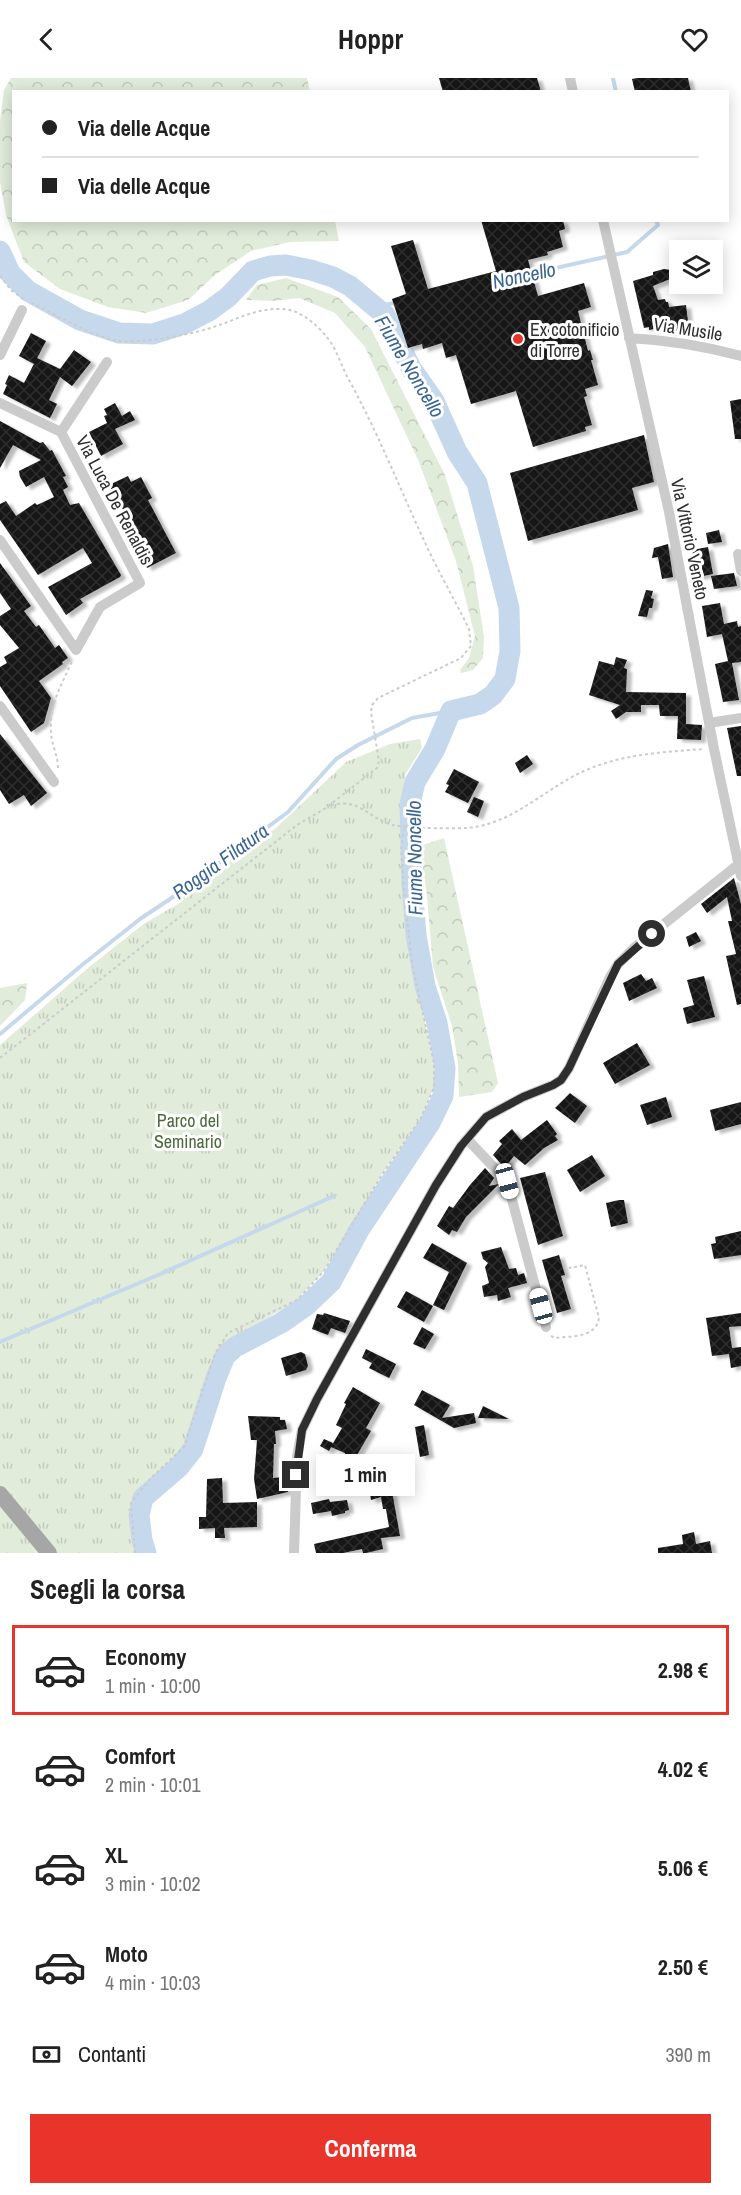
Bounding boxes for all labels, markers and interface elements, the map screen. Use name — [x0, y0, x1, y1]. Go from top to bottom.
text: Hoppr — [338, 21, 403, 57]
icon: back — [30, 23, 63, 56]
icon: heart — [678, 23, 711, 56]
text: Via delle Acque — [78, 113, 210, 143]
text: Via delle Acque — [78, 171, 210, 201]
map controls — [669, 240, 723, 294]
button: layers — [669, 240, 723, 294]
water label: Noncello — [490, 255, 558, 295]
water label: Fiume Noncello — [369, 310, 451, 422]
street label: Via Musile — [652, 311, 724, 347]
place label: Ex cotonificio di Torre — [530, 317, 619, 363]
marker: Ex cotonificio di Torre — [511, 332, 525, 346]
street label: Via Luca De Renaldis — [70, 431, 160, 569]
street label: Via Vittorio Veneto — [665, 476, 715, 602]
water label: Fiume Noncello — [399, 800, 429, 916]
water label: Roggia Filatura — [166, 817, 274, 905]
route start — [638, 920, 665, 947]
park label: Parco del Seminario — [154, 1108, 222, 1154]
car — [494, 1161, 520, 1201]
car — [528, 1286, 554, 1326]
callout: 1 min — [317, 1454, 416, 1496]
route end — [282, 1461, 309, 1488]
text: 1 min — [344, 1461, 387, 1488]
text: Scegli la corsa — [30, 1571, 185, 1607]
text: Economy — [105, 1642, 186, 1672]
icon: car — [33, 1643, 87, 1697]
text: 2.98 € — [658, 1655, 708, 1685]
text: 1 min · 10:00 — [105, 1672, 201, 1699]
text: Comfort — [105, 1741, 175, 1771]
icon: car — [33, 1742, 87, 1796]
text: 4.02 € — [658, 1754, 708, 1784]
text: 2 min · 10:01 — [105, 1771, 201, 1798]
text: XL — [105, 1840, 128, 1870]
icon: car — [33, 1841, 87, 1895]
text: 5.06 € — [658, 1853, 708, 1883]
text: 3 min · 10:02 — [105, 1870, 201, 1897]
text: Moto — [105, 1939, 148, 1969]
icon: car — [33, 1940, 87, 1994]
text: 2.50 € — [658, 1952, 708, 1982]
text: 4 min · 10:03 — [105, 1969, 201, 1996]
icon: cash — [30, 2038, 63, 2071]
text: Contanti — [78, 2039, 146, 2069]
text: 390 m — [665, 2041, 711, 2068]
button: Conferma — [30, 2114, 711, 2183]

